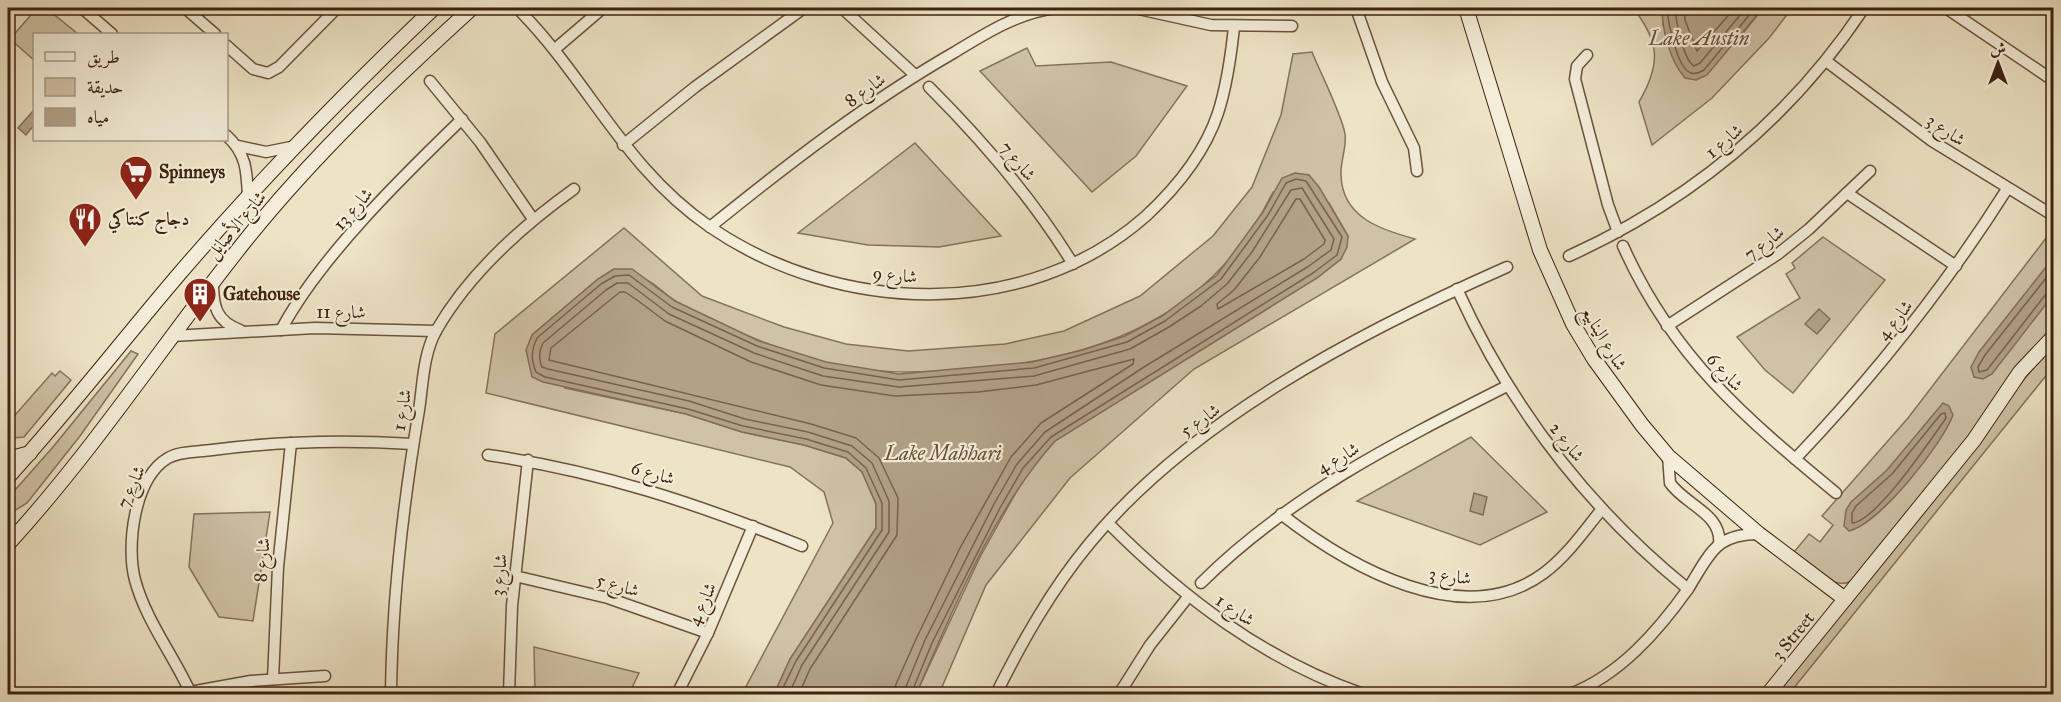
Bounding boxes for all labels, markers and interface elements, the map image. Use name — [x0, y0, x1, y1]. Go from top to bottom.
water label: Lake Austin — [1648, 26, 1750, 50]
legend — [33, 33, 228, 141]
north arrow — [1968, 33, 2028, 93]
text: ش — [1990, 39, 2006, 58]
text: طريق — [87, 46, 120, 69]
street label: شارع 8 — [840, 68, 892, 115]
text: حديقة — [87, 76, 123, 98]
text: مياه — [87, 106, 109, 128]
street label: شارع 3 — [1920, 109, 1970, 154]
street label: شارع 1 — [1701, 119, 1750, 166]
street label: شارع 7 — [992, 137, 1041, 188]
supermarket icon: Spinneys — [118, 154, 154, 201]
place label: Spinneys — [159, 161, 226, 184]
street label: شارع 13 — [328, 183, 381, 237]
street label: شارع الأصايل — [200, 185, 274, 266]
restaurant icon: دجاج كنتاكي — [67, 201, 103, 248]
place label: دجاج كنتاكي — [107, 208, 189, 235]
street label: شارع 7 — [1740, 221, 1791, 268]
street label: شارع 9 — [871, 262, 918, 292]
building icon: Gatehouse — [182, 276, 218, 323]
place label: Gatehouse — [223, 283, 301, 305]
street label: شارع 4 — [1872, 295, 1921, 347]
street label: شارع 11 — [316, 301, 366, 327]
street label: شارع الينابيع — [1572, 302, 1632, 377]
street label: شارع 6 — [1699, 348, 1748, 399]
street label: شارع 1 — [388, 387, 420, 433]
street label: شارع 5 — [1176, 399, 1226, 445]
street label: شارع 2 — [1542, 418, 1589, 469]
street label: شارع 4 — [1313, 437, 1365, 482]
water label: Lake Mahhari — [883, 441, 1002, 465]
street label: شارع 6 — [628, 456, 677, 494]
street label: شارع 7 — [112, 462, 154, 514]
street label: شارع 8 — [249, 537, 279, 584]
street label: شارع 3 — [486, 553, 516, 598]
street label: شارع 3 — [1427, 563, 1472, 593]
street label: شارع 5 — [593, 568, 642, 606]
street label: شارع 4 — [683, 579, 725, 631]
street label: شارع 1 — [1209, 589, 1259, 634]
street label: 3 Street — [1767, 607, 1819, 665]

